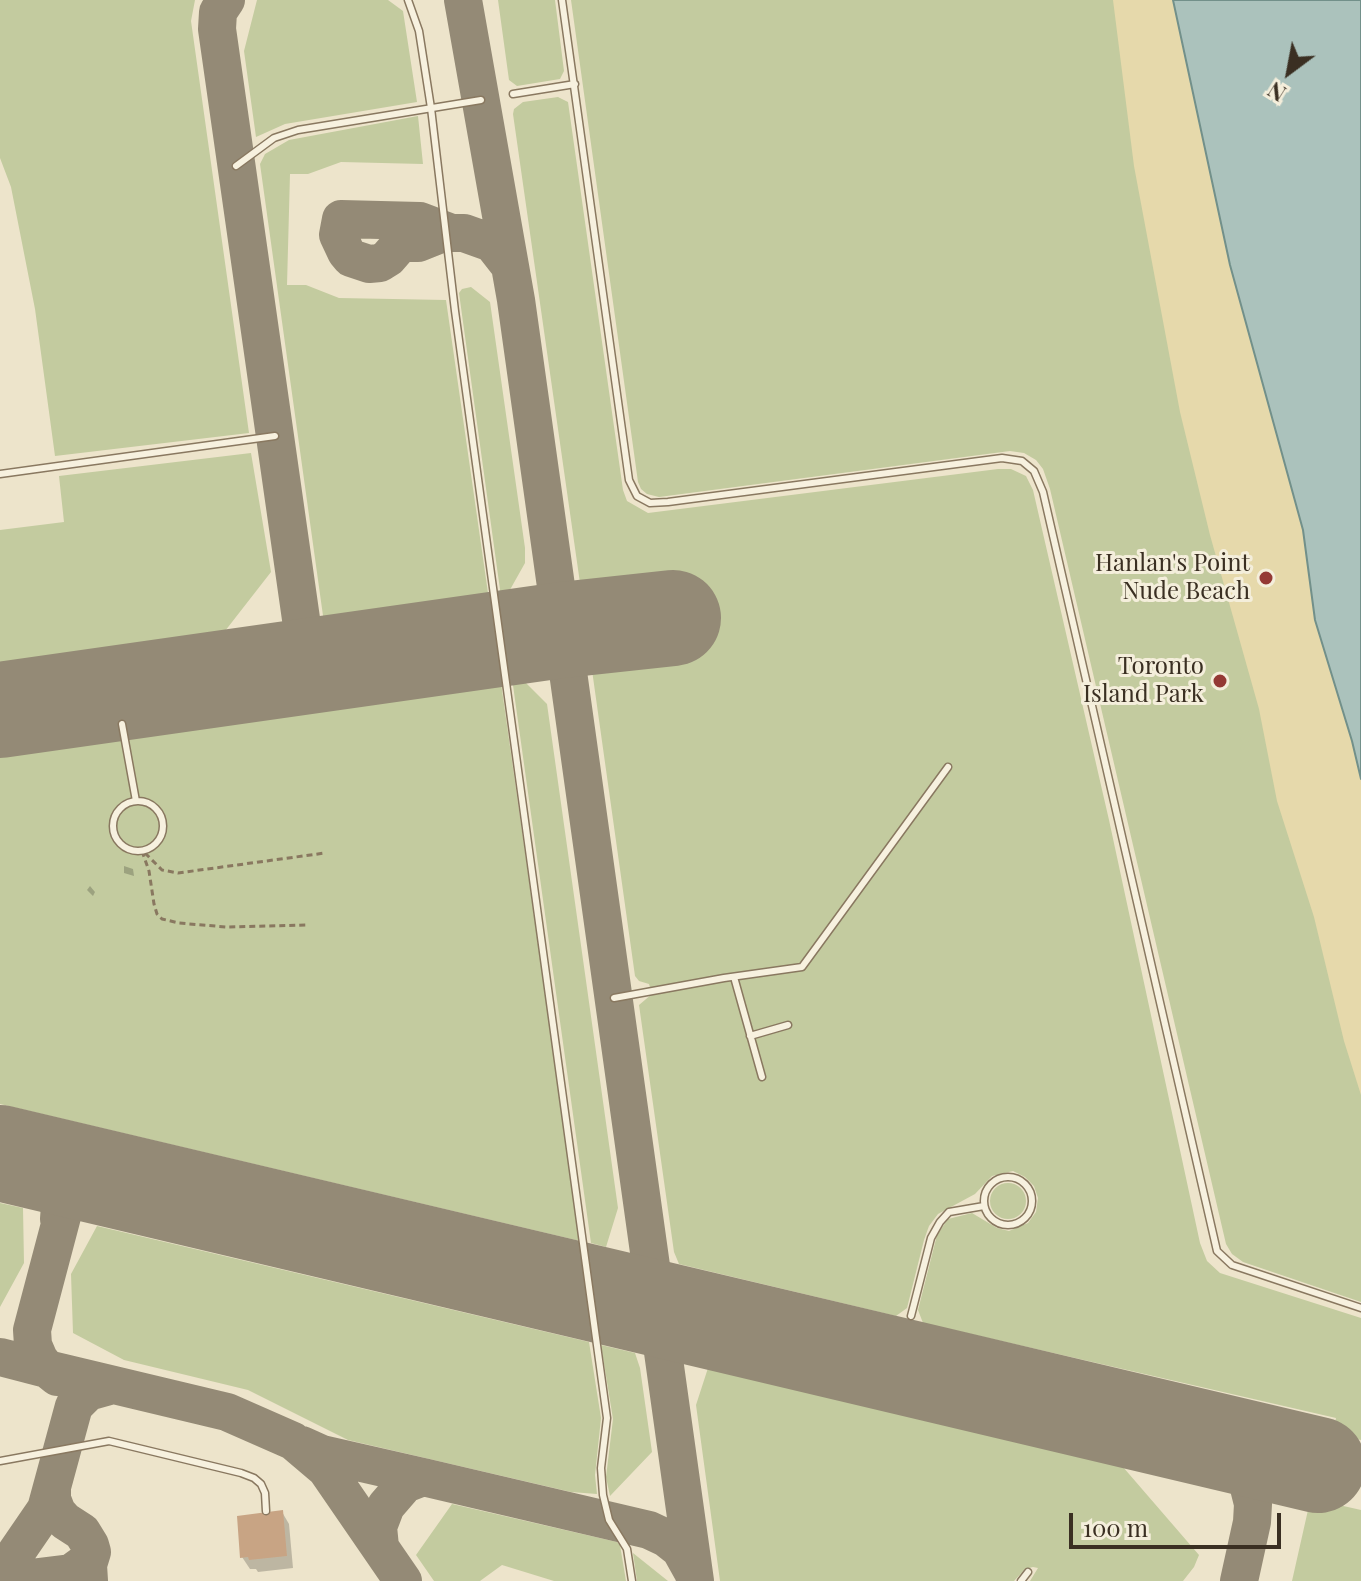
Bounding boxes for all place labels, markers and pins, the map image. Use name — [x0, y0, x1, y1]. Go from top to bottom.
place label: Hanlan's Point Nude Beach — [1095, 550, 1250, 606]
marker: Hanlan's Point Nude Beach — [1257, 569, 1275, 587]
place label: Toronto Island Park — [1083, 653, 1204, 709]
marker: Toronto Island Park — [1211, 672, 1229, 690]

